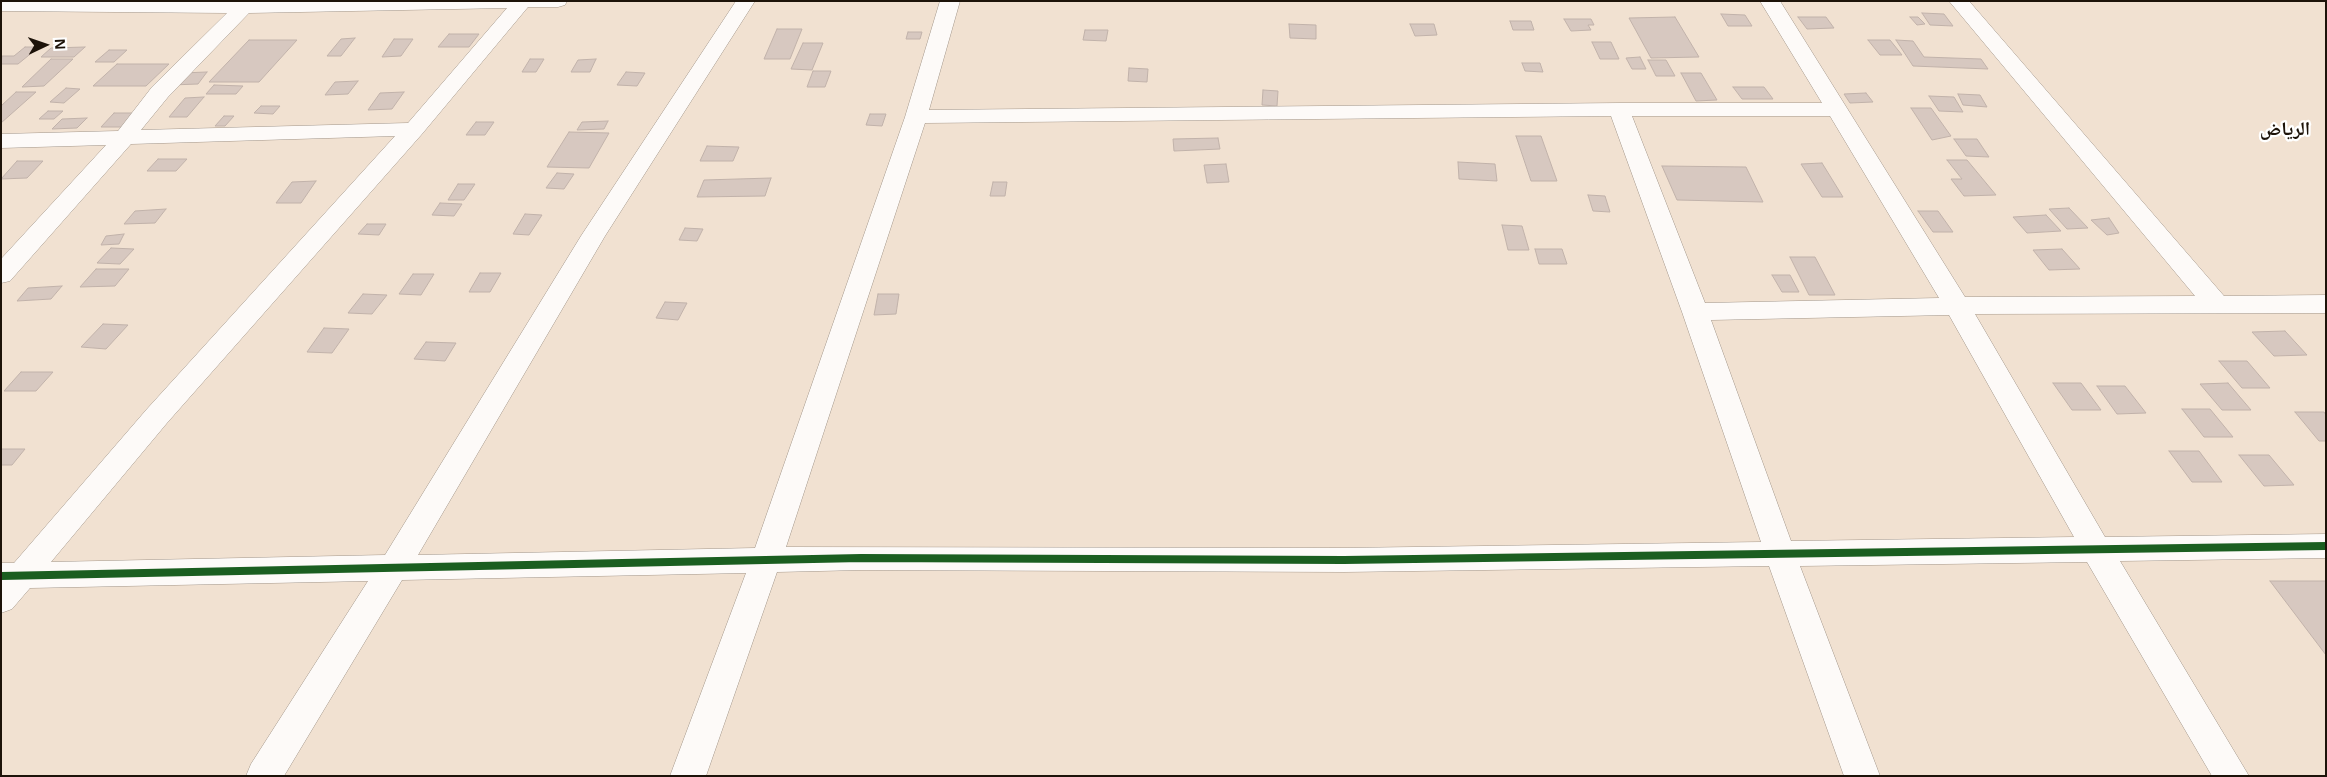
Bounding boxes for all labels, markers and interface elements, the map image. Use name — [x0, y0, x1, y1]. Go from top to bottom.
north arrow — [20, 20, 70, 70]
text: N — [51, 38, 70, 50]
district label: الرياض — [2260, 119, 2310, 141]

